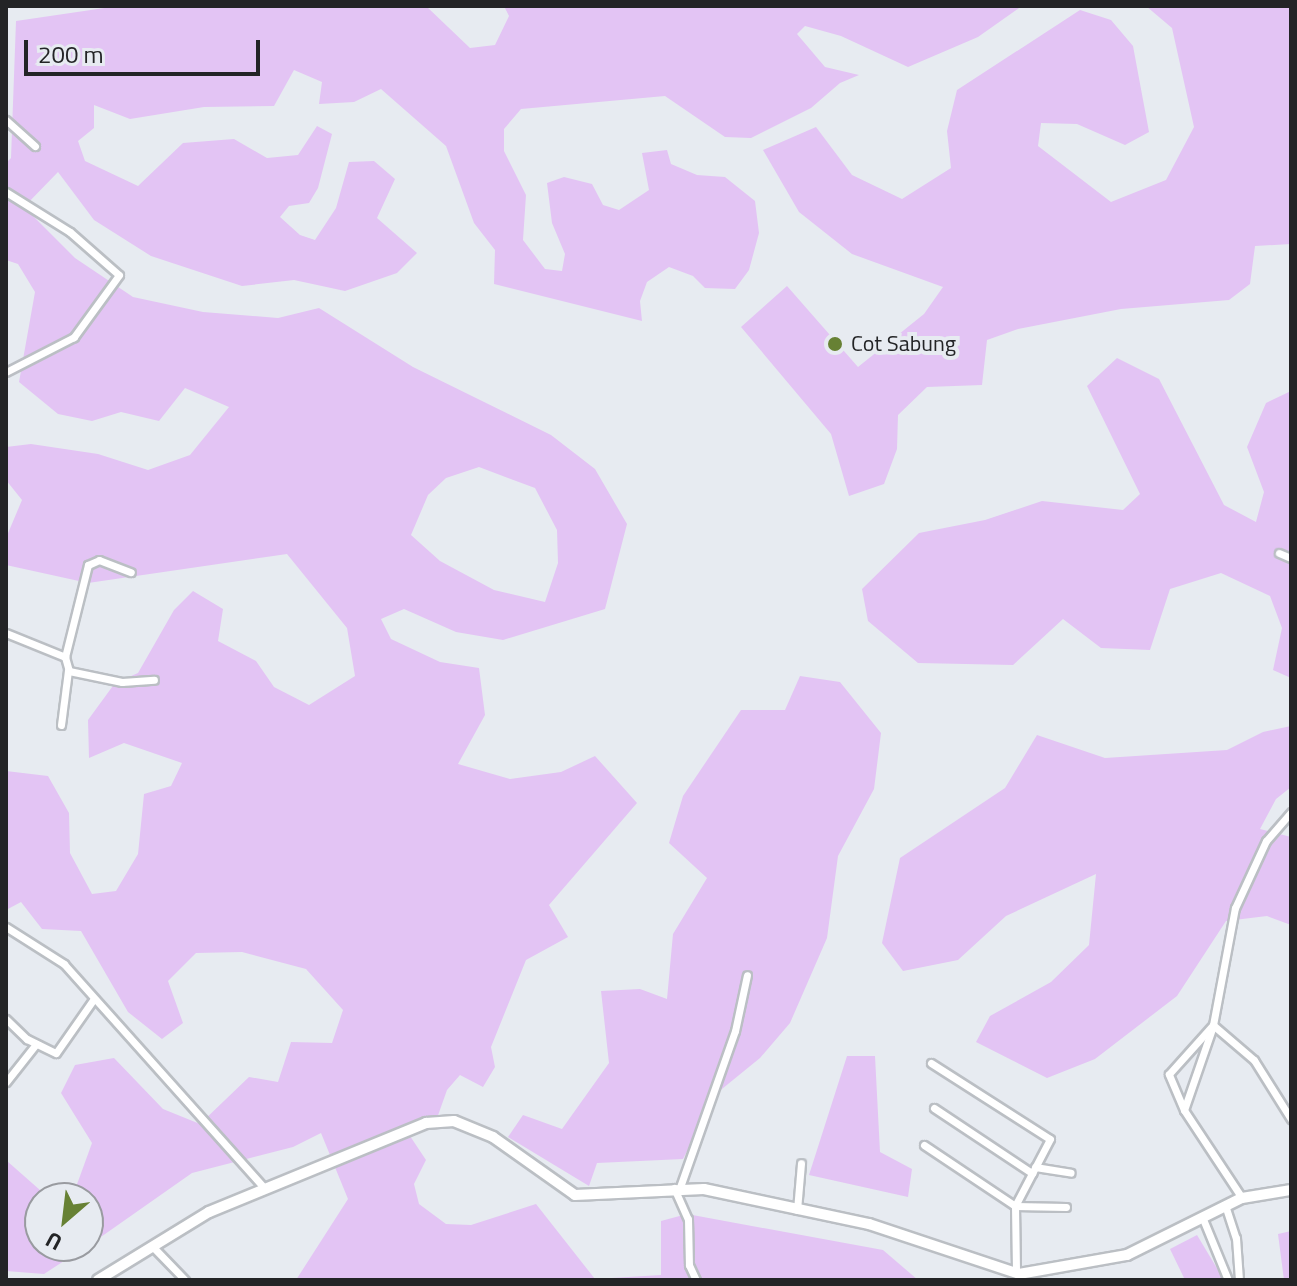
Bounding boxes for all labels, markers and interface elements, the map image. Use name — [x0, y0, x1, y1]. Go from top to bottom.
scale bar — [28, 24, 264, 74]
text: 200 m — [38, 36, 104, 72]
place label: Cot Sabung — [851, 331, 956, 357]
marker: Cot Sabung — [826, 335, 844, 353]
north arrow — [24, 1182, 104, 1262]
text: U — [39, 1223, 68, 1260]

